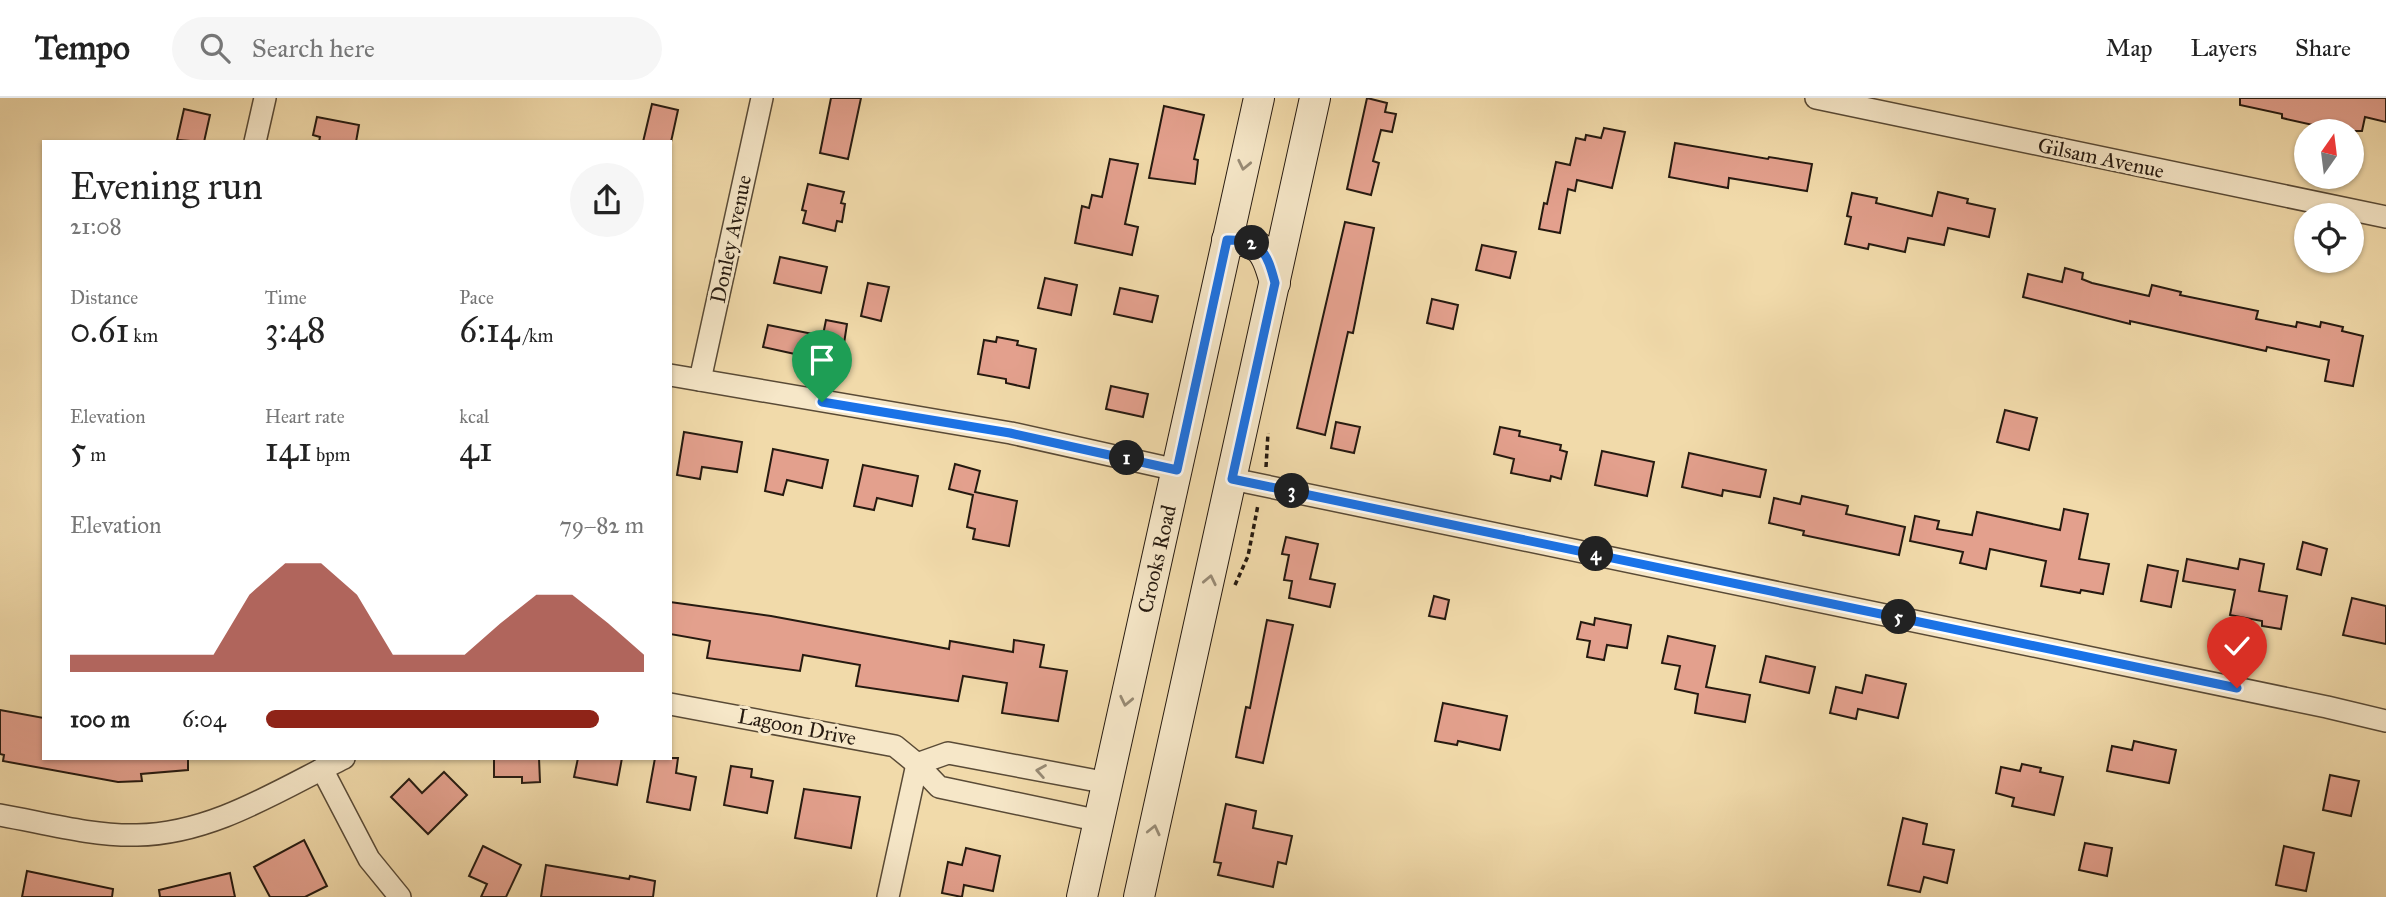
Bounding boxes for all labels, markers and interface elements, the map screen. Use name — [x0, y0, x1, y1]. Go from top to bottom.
search box — [172, 17, 662, 80]
text: Tempo — [35, 28, 130, 68]
icon: search — [196, 29, 234, 67]
text: Search here — [252, 32, 375, 64]
text: Map — [2106, 33, 2153, 63]
text: Layers — [2191, 33, 2257, 63]
text: Share — [2295, 33, 2351, 63]
north arrow — [2294, 119, 2364, 189]
map controls — [2294, 119, 2364, 273]
street label: Gilsam Avenue — [2035, 132, 2167, 184]
one-way arrow — [1238, 159, 1252, 171]
text: Evening run — [70, 163, 263, 209]
button: share — [570, 163, 644, 237]
street label: Donley Avenue — [705, 172, 757, 305]
button: locate — [2294, 203, 2364, 273]
text: 21:08 — [70, 212, 122, 240]
pin: 2 — [1234, 226, 1270, 260]
text: 2 — [1247, 231, 1256, 254]
text: Distance — [70, 286, 138, 309]
text: Time — [265, 286, 307, 309]
text: Pace — [459, 286, 494, 309]
text: 0.61 — [70, 309, 129, 352]
text: 3:48 — [265, 309, 326, 352]
text: 6:14 — [459, 309, 519, 352]
text: km — [129, 324, 158, 347]
text: /km — [519, 324, 553, 347]
pin — [792, 330, 852, 402]
icon: arrive — [803, 341, 841, 379]
text: Elevation — [70, 405, 145, 428]
text: Heart rate — [265, 405, 345, 428]
text: kcal — [459, 405, 489, 428]
text: 5 — [70, 428, 86, 471]
text: 141 — [265, 428, 312, 471]
text: 41 — [459, 428, 493, 471]
pin: 1 — [1110, 440, 1144, 476]
text: m — [86, 443, 106, 466]
text: bpm — [312, 443, 351, 466]
text: 1 — [1123, 446, 1130, 469]
pin: 3 — [1274, 474, 1310, 508]
text: 3 — [1288, 479, 1295, 502]
street label: Crooks Road — [1132, 502, 1182, 616]
text: Elevation — [70, 511, 161, 539]
text: 79–82 m — [559, 511, 644, 539]
pin: 4 — [1578, 536, 1614, 572]
text: 4 — [1590, 542, 1601, 565]
one-way arrow — [1201, 574, 1216, 586]
pin: 5 — [1882, 600, 1916, 634]
text: 5 — [1894, 605, 1903, 628]
pin — [2207, 616, 2267, 688]
icon: check — [2218, 627, 2256, 665]
one-way arrow — [1119, 695, 1134, 707]
street label: Lagoon Drive — [736, 703, 859, 751]
text: 100 m — [70, 705, 130, 733]
text: 6:04 — [182, 705, 226, 733]
one-way arrow — [1035, 764, 1047, 779]
one-way arrow — [1145, 824, 1160, 836]

